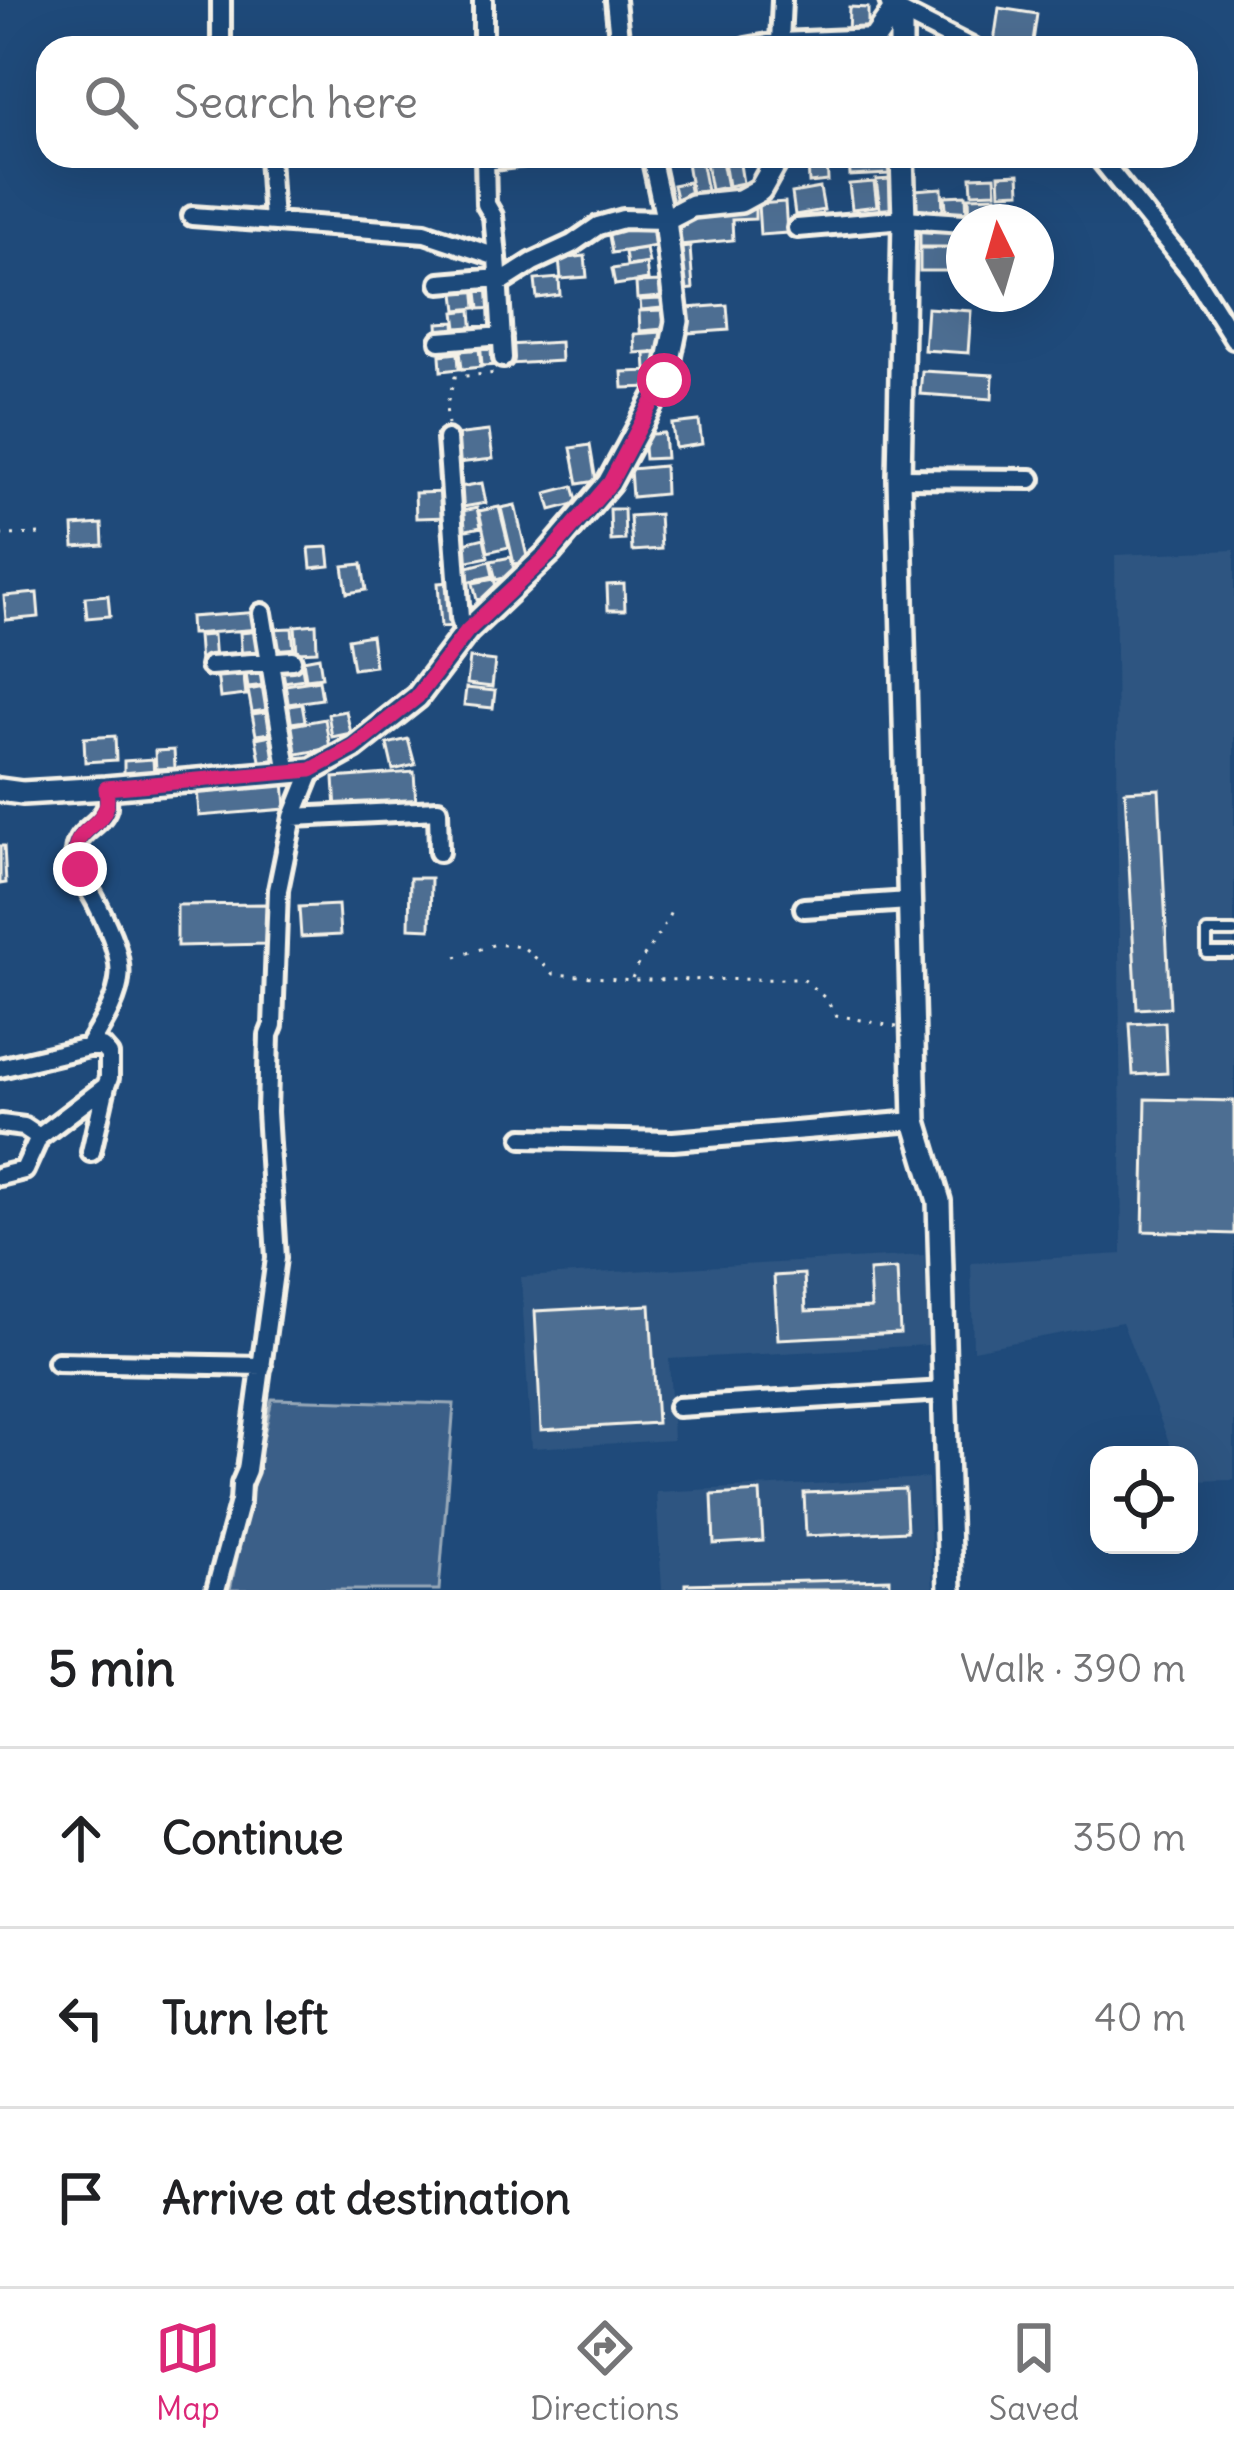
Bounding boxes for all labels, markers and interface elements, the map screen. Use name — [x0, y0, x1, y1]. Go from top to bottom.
search box — [36, 36, 1198, 168]
icon: search — [78, 69, 144, 135]
text: Search here — [174, 74, 418, 130]
north arrow — [946, 204, 1054, 312]
route start — [637, 353, 691, 407]
route end — [53, 842, 107, 896]
map controls — [1090, 1446, 1198, 1554]
button: locate — [1090, 1446, 1198, 1554]
text: 5 min — [48, 1636, 175, 1700]
text: Walk · 390 m — [960, 1644, 1186, 1693]
icon: ahead — [48, 1805, 114, 1871]
text: Continue — [162, 1810, 344, 1866]
text: 350 m — [1072, 1813, 1186, 1862]
icon: left — [48, 1985, 114, 2051]
text: Turn left — [162, 1990, 328, 2046]
text: 40 m — [1094, 1993, 1186, 2042]
icon: arrive — [48, 2165, 114, 2231]
text: Arrive at destination — [162, 2170, 571, 2226]
tab: Map — [155, 2315, 221, 2429]
tab: Directions — [530, 2315, 679, 2429]
tab: Saved — [989, 2315, 1079, 2429]

